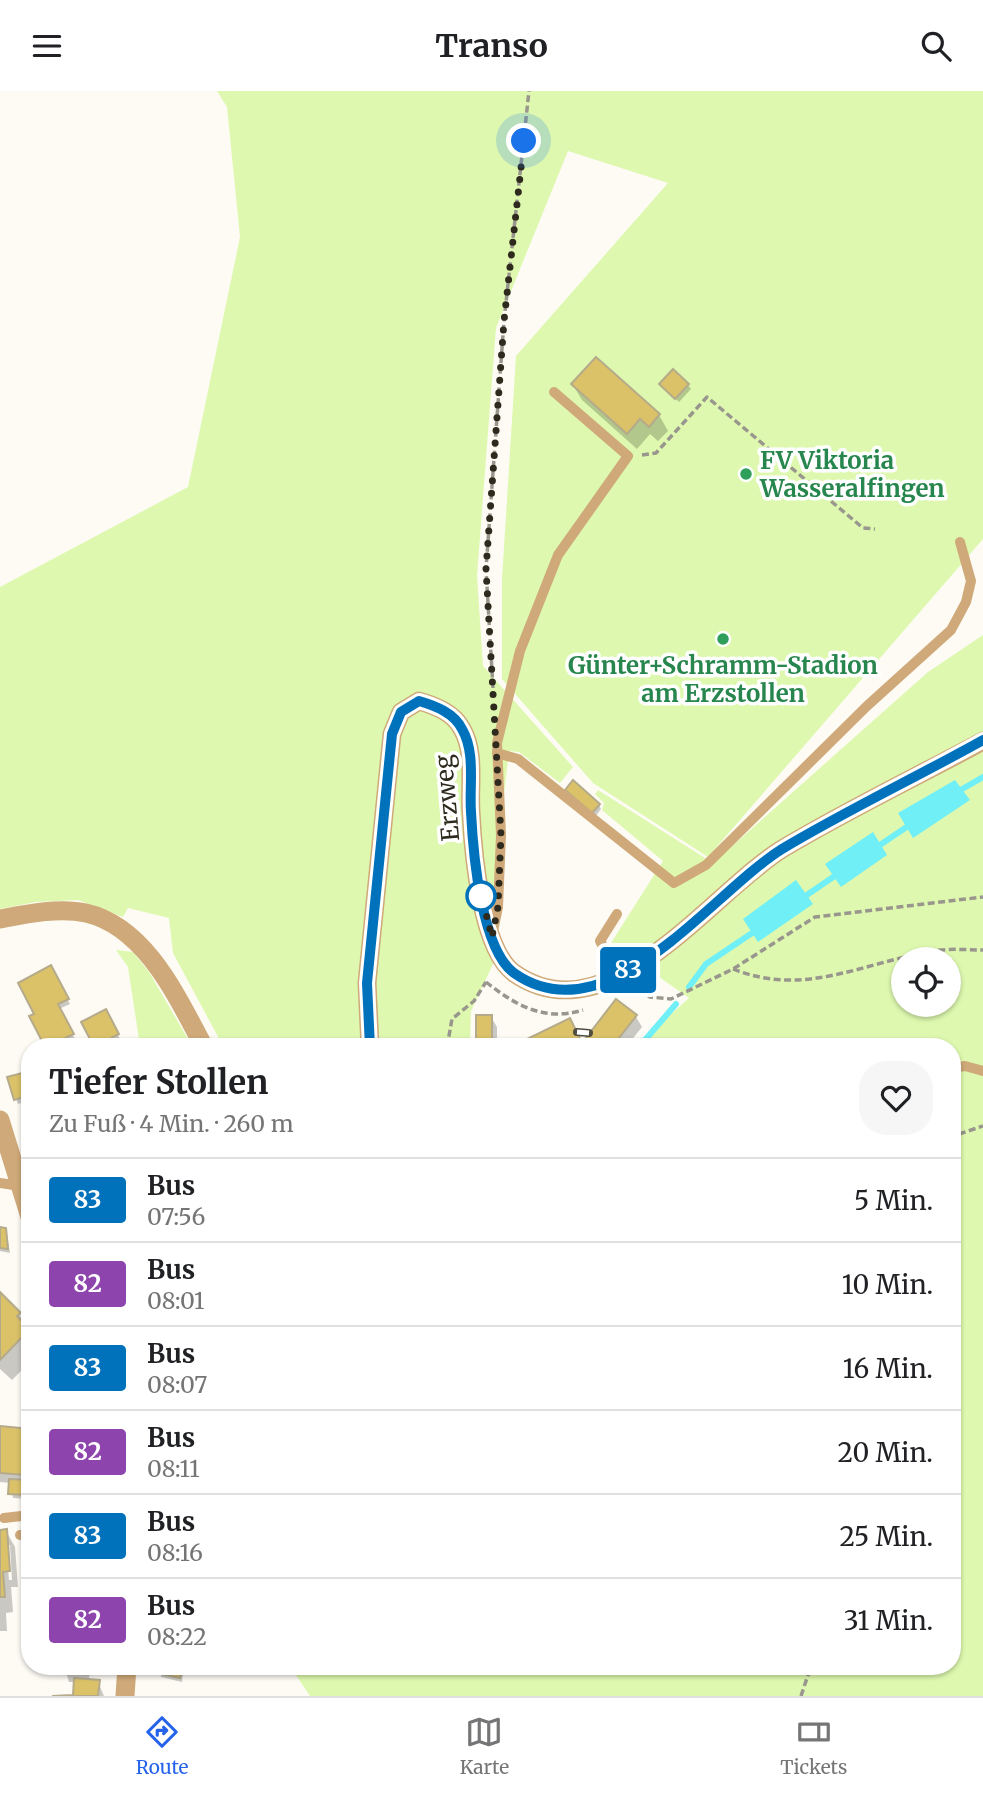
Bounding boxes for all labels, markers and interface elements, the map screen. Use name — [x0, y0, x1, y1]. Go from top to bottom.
text: Transo — [435, 26, 548, 66]
icon: menu — [28, 27, 66, 65]
icon: search — [917, 27, 955, 65]
your location — [506, 123, 541, 158]
place label: FV Viktoria Wasseralfingen — [759, 445, 945, 504]
marker: FV Viktoria Wasseralfingen — [738, 466, 754, 482]
marker: Günter+Schramm-Stadion am Erzstollen — [715, 631, 731, 647]
place label: Günter+Schramm-Stadion am Erzstollen — [568, 650, 878, 709]
street label: Erzweg — [428, 753, 466, 842]
unlabelled marker — [466, 881, 496, 911]
line badge: 83 — [596, 947, 660, 993]
map controls — [891, 947, 961, 1017]
button: locate — [891, 947, 961, 1017]
text: 83 — [614, 954, 642, 985]
button: heart — [859, 1061, 933, 1135]
text: Tiefer Stollen — [49, 1062, 268, 1103]
text: Zu Fuß · 4 Min. · 260 m — [49, 1109, 293, 1138]
text: Bus — [147, 1169, 195, 1202]
text: 83 — [74, 1184, 101, 1215]
text: 5 Min. — [854, 1184, 933, 1217]
text: 07:56 — [147, 1202, 205, 1231]
text: Bus — [147, 1253, 195, 1286]
text: 82 — [73, 1268, 102, 1299]
text: 10 Min. — [842, 1268, 933, 1301]
text: 08:01 — [147, 1286, 204, 1315]
text: Bus — [147, 1337, 195, 1370]
text: 83 — [74, 1352, 101, 1383]
text: 16 Min. — [843, 1352, 933, 1385]
text: 08:07 — [147, 1370, 207, 1399]
text: Bus — [147, 1421, 195, 1454]
text: 82 — [73, 1436, 102, 1467]
text: 20 Min. — [838, 1436, 933, 1469]
text: 08:11 — [147, 1454, 200, 1483]
text: Bus — [147, 1505, 195, 1538]
text: 83 — [74, 1520, 101, 1551]
text: 25 Min. — [840, 1520, 933, 1553]
text: 08:16 — [147, 1538, 203, 1567]
text: Bus — [147, 1589, 195, 1622]
text: 82 — [73, 1604, 102, 1635]
text: 31 Min. — [844, 1604, 933, 1637]
text: 08:22 — [147, 1622, 207, 1651]
tab: Route — [136, 1713, 188, 1779]
tab: Karte — [460, 1713, 509, 1779]
tab: Tickets — [780, 1713, 847, 1779]

